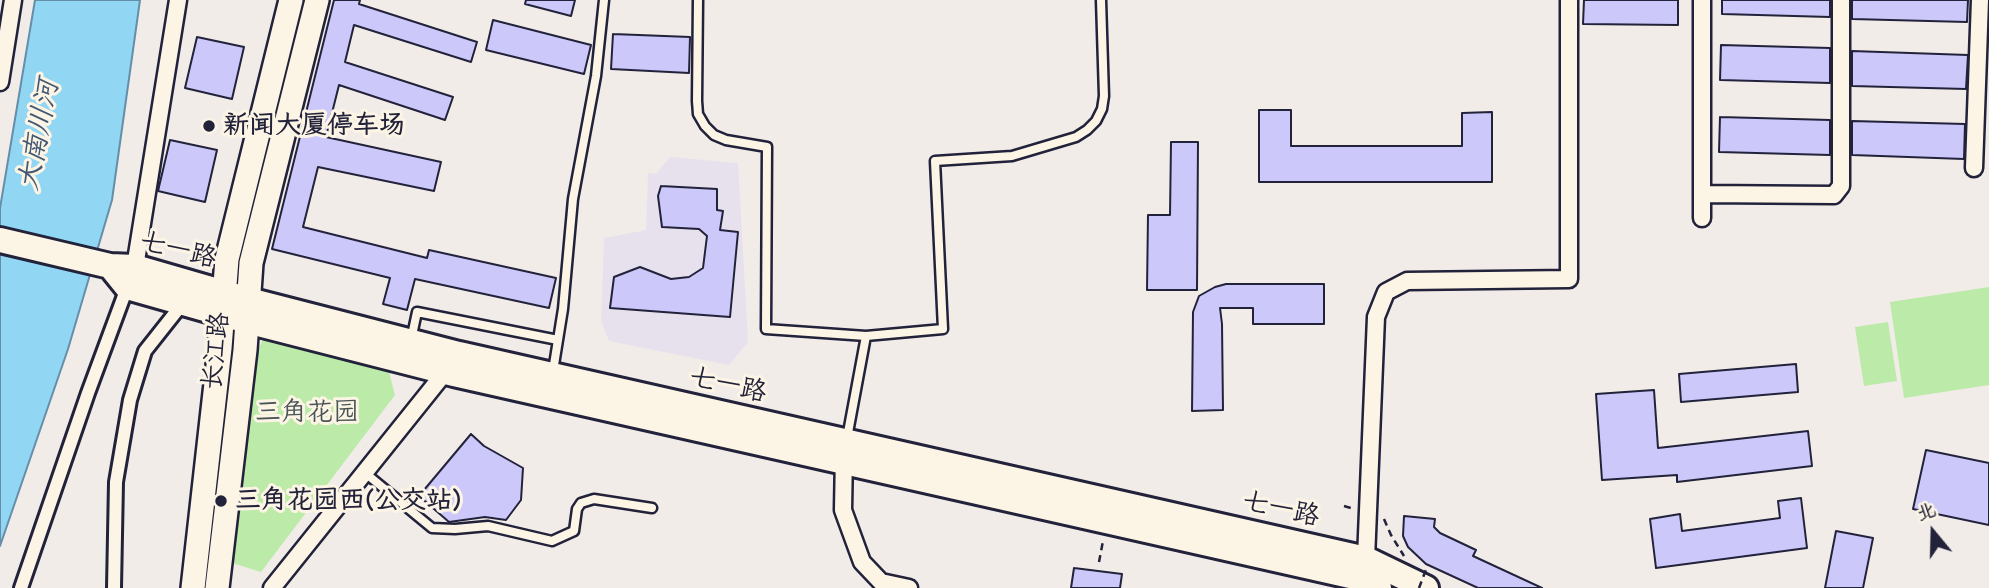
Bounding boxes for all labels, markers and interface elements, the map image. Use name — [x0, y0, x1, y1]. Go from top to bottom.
water label: 大南川河 — [12, 77, 66, 193]
place label: 新闻大厦停车场 — [223, 110, 405, 142]
marker: 新闻大厦停车场 — [201, 118, 217, 134]
street label: 七一路 — [136, 225, 220, 275]
street label: 长江路 — [196, 311, 236, 391]
street label: 七一路 — [686, 361, 770, 409]
park label: 三角花园 — [255, 397, 359, 429]
place label: 三角花园西(公交站) — [235, 485, 462, 517]
street label: 七一路 — [1239, 485, 1323, 533]
marker: 三角花园西(公交站) — [213, 493, 229, 509]
north arrow — [1898, 497, 1968, 567]
text: 北 — [1914, 499, 1939, 526]

